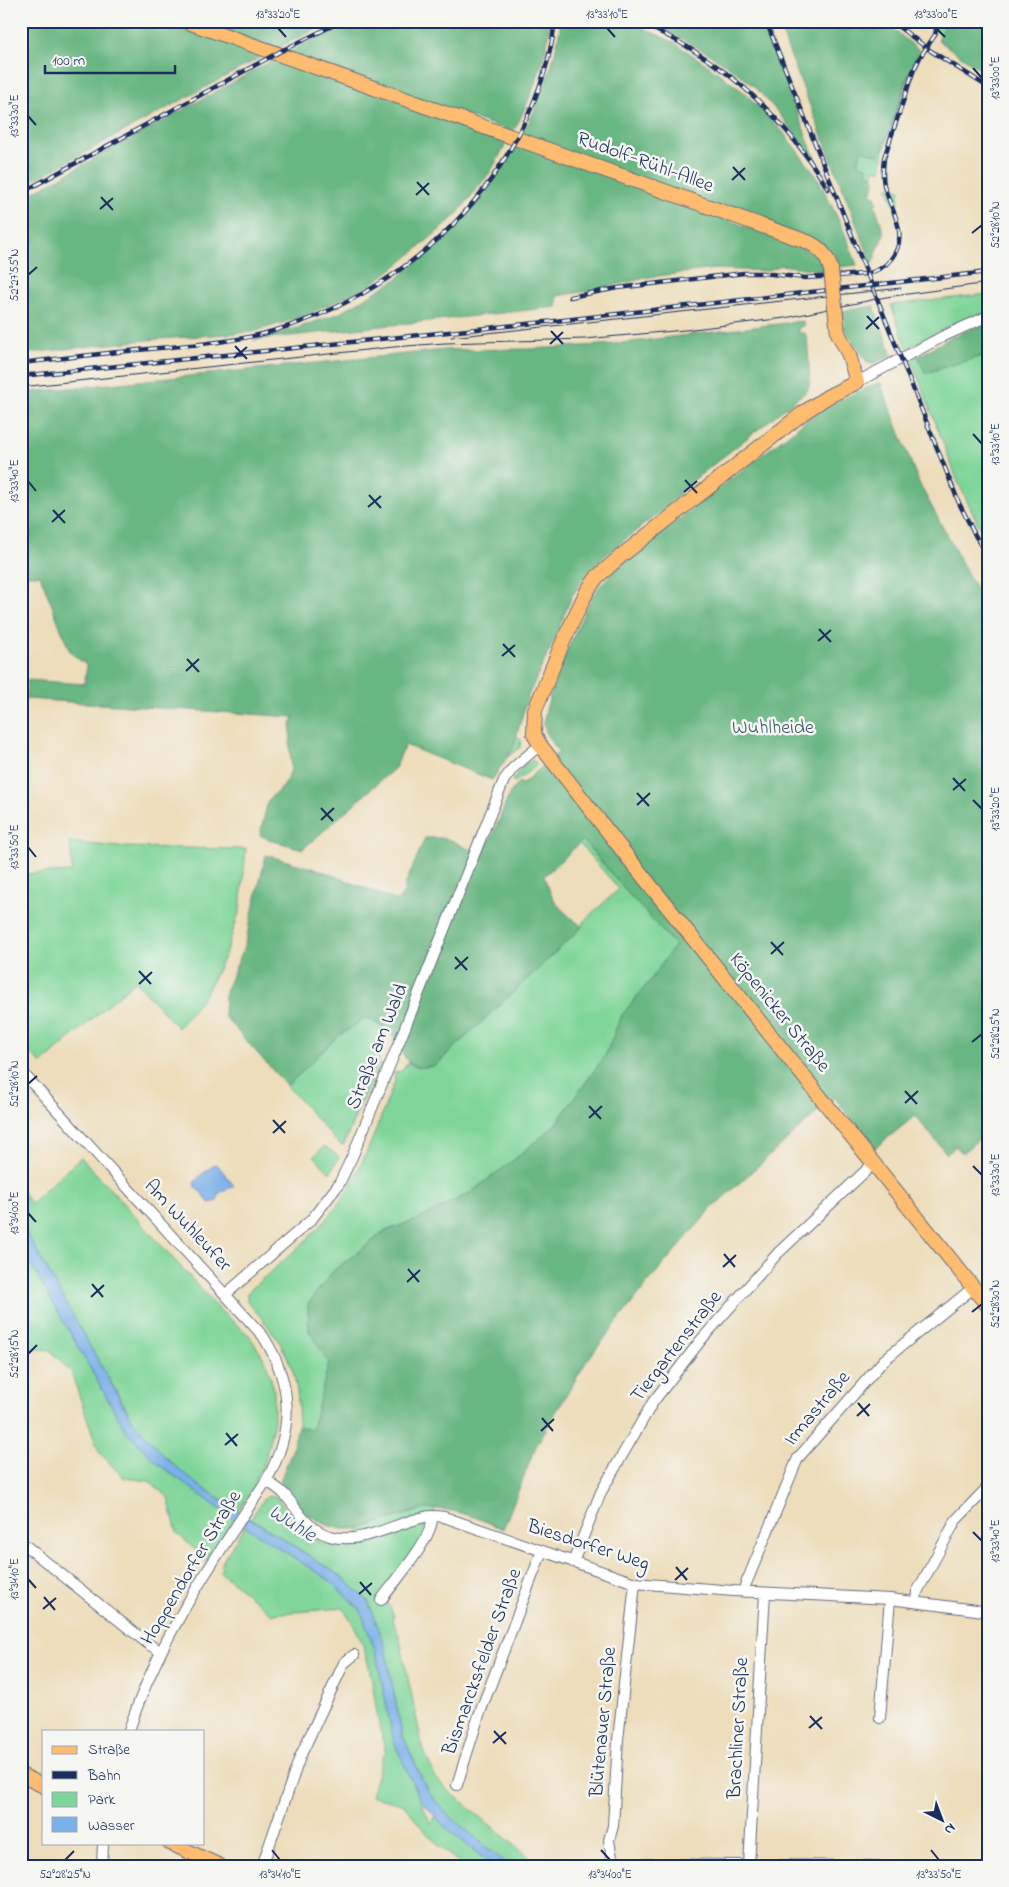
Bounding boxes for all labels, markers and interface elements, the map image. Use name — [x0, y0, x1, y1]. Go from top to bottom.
text: 13°33'20"E — [256, 6, 300, 24]
text: 13°33'10"E — [586, 6, 628, 24]
text: 13°33'00"E — [914, 6, 958, 24]
scale bar — [45, 42, 175, 74]
text: 100 m — [52, 50, 85, 72]
text: 13°33'00"E — [987, 56, 1005, 100]
text: 13°33'30"E — [6, 94, 24, 138]
street label: Rudolf-Rühl-Allee — [573, 125, 717, 201]
text: 52°28'10"N — [987, 201, 1005, 249]
text: 52°27'55"N — [6, 249, 24, 301]
text: 13°33'10"E — [987, 423, 1005, 465]
text: 13°33'40"E — [6, 459, 24, 503]
park label: Wuhlheide — [732, 714, 814, 743]
text: 13°33'20"E — [987, 787, 1005, 831]
text: 13°33'50"E — [6, 824, 24, 870]
street label: Köpenicker Straße — [721, 947, 837, 1079]
street label: Straße am Wald — [340, 980, 416, 1114]
text: 52°28'25"N — [987, 1008, 1005, 1060]
text: 52°28'10"N — [6, 1060, 24, 1108]
text: 13°33'30"E — [987, 1153, 1005, 1197]
street label: Am Wuhleufer — [136, 1173, 238, 1279]
text: 13°34'00"E — [6, 1191, 24, 1235]
text: 52°28'30"N — [987, 1280, 1005, 1328]
street label: Tiergartenstraße — [624, 1285, 731, 1410]
text: 52°28'15"N — [6, 1329, 24, 1379]
street label: Irmastraße — [778, 1365, 858, 1453]
street label: Hoppendorfer Straße — [134, 1485, 250, 1651]
water label: Wuhle — [262, 1498, 323, 1551]
street label: Biesdorfer Weg — [522, 1512, 653, 1580]
text: 13°33'40"E — [987, 1519, 1005, 1563]
text: 13°34'10"E — [6, 1558, 24, 1600]
street label: Bismarcksfelder Straße — [435, 1565, 530, 1760]
street label: Blütenauer Straße — [583, 1646, 625, 1799]
street label: Brachliner Straße — [721, 1656, 757, 1801]
legend — [42, 1730, 205, 1844]
text: Straße — [88, 1739, 130, 1761]
text: Bahn — [87, 1765, 121, 1787]
text: Park — [88, 1789, 116, 1811]
north arrow — [916, 1794, 966, 1844]
text: Wasser — [88, 1815, 135, 1837]
text: N — [939, 1818, 960, 1840]
text: 52°28'25"N — [39, 1866, 91, 1884]
text: 13°34'10"E — [259, 1866, 301, 1884]
text: 13°34'00"E — [588, 1866, 632, 1884]
text: 13°33'50"E — [916, 1866, 962, 1884]

